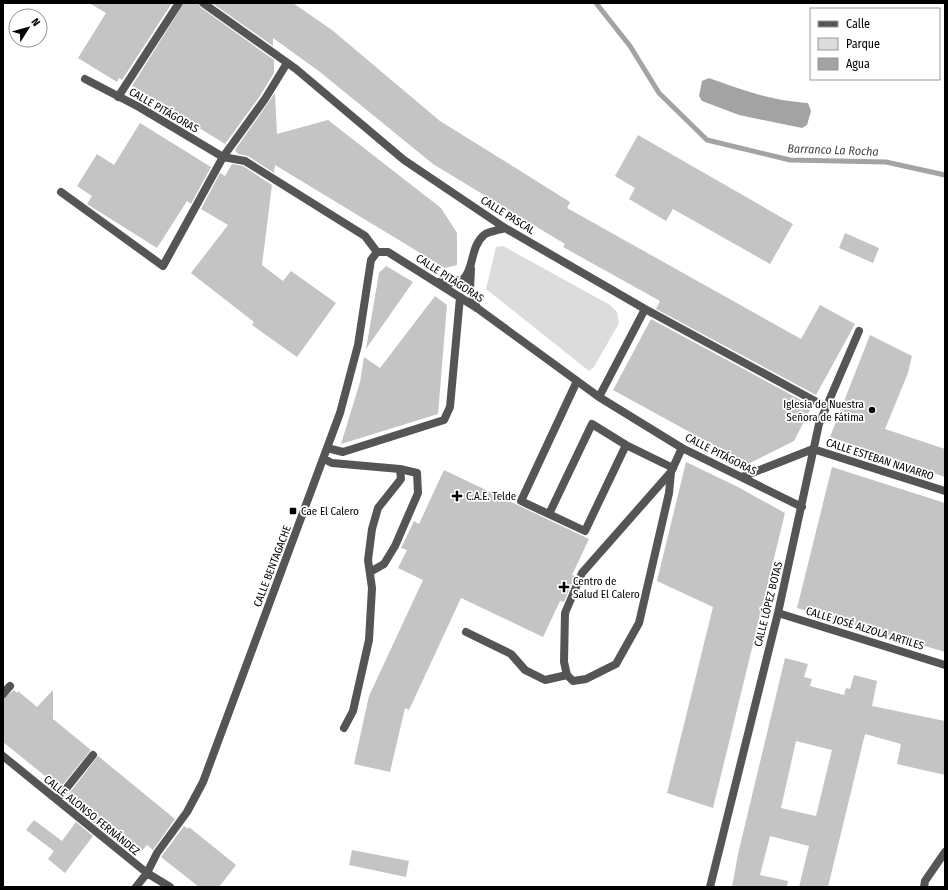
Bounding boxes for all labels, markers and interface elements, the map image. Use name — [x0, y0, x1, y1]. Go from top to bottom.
north arrow — [8, 8, 48, 48]
legend — [810, 8, 940, 80]
text: N — [28, 16, 43, 29]
text: Calle — [846, 17, 870, 31]
text: Parque — [846, 37, 880, 51]
text: Agua — [846, 57, 870, 71]
street label: CALLE PITÁGORAS — [127, 84, 202, 136]
water label: Barranco La Rocha — [787, 141, 879, 159]
street label: CALLE PASCAL — [478, 194, 537, 237]
street label: CALLE PITÁGORAS — [413, 251, 487, 305]
place label: Iglesia de Nuestra Señora de Fátima — [783, 398, 864, 424]
marker: Iglesia de Nuestra Señora de Fátima — [867, 405, 877, 415]
street label: CALLE PITÁGORAS — [683, 430, 759, 478]
street label: CALLE ESTEBAN NAVARRO — [824, 436, 936, 483]
marker: C.A.E. Telde — [451, 490, 463, 502]
place label: C.A.E. Telde — [466, 490, 516, 503]
place label: Cae El Calero — [301, 505, 359, 518]
marker: Cae El Calero — [288, 506, 298, 516]
street label: CALLE BENTAGACHE — [251, 524, 294, 609]
street label: CALLE LÓPEZ BOTAS — [751, 560, 785, 648]
place label: Centro de Salud El Calero — [573, 575, 640, 601]
marker: Centro de Salud El Calero — [558, 581, 570, 593]
street label: CALLE JOSÉ ALZOLA ARTILES — [804, 603, 926, 653]
street label: CALLE ALONSO FERNÁNDEZ — [41, 772, 143, 858]

